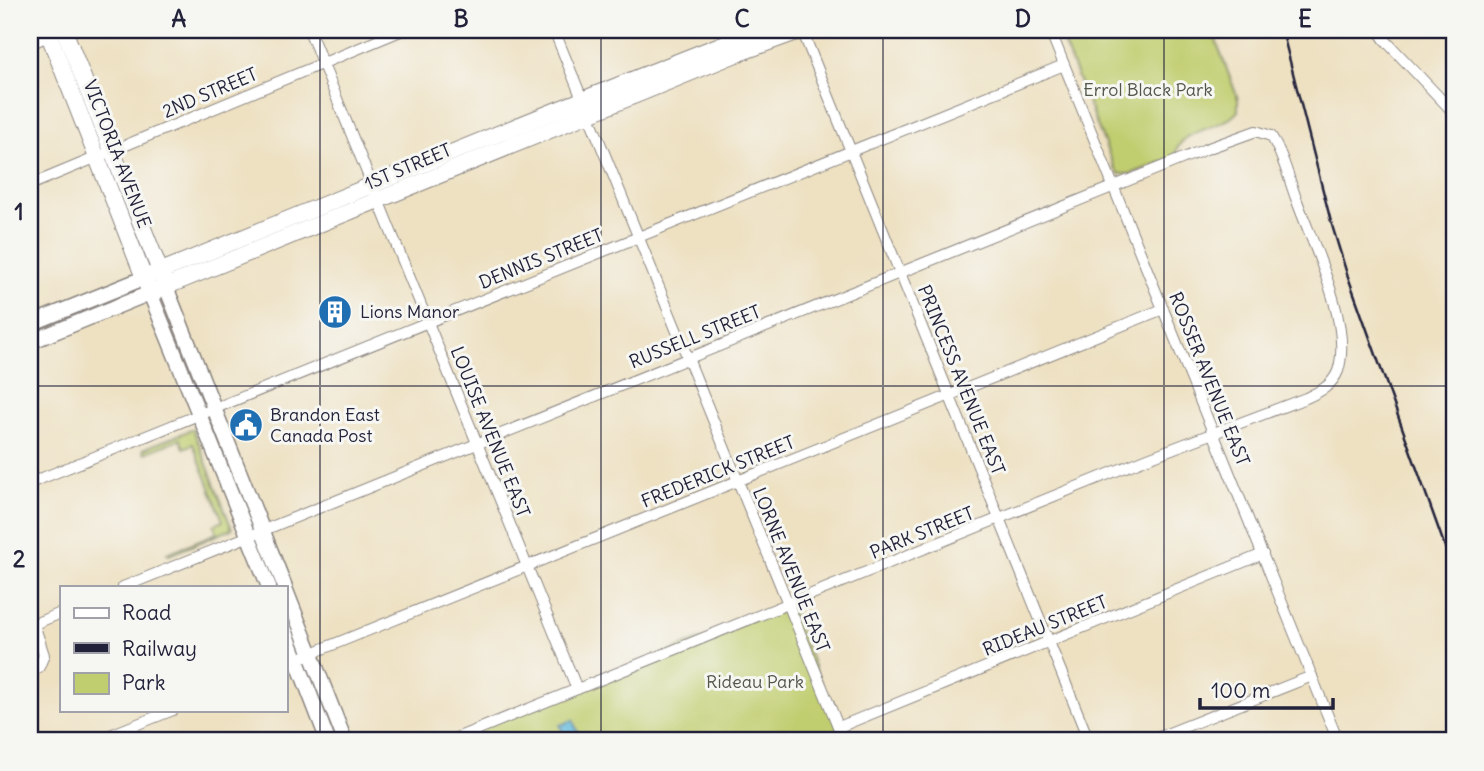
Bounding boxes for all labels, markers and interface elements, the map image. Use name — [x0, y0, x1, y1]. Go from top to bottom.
text: A — [172, 4, 187, 33]
text: B — [453, 4, 469, 33]
text: C — [734, 4, 750, 33]
text: D — [1015, 4, 1031, 33]
text: E — [1298, 4, 1312, 33]
street label: 2ND STREET — [159, 62, 261, 123]
street label: VICTORIA AVENUE — [79, 77, 156, 231]
park label: Errol Black Park — [1083, 78, 1213, 101]
street label: 1ST STREET — [361, 138, 455, 195]
text: 1 — [14, 197, 24, 226]
street label: DENNIS STREET — [475, 223, 606, 294]
street label: PRINCESS AVENUE EAST — [913, 281, 1010, 478]
street label: ROSSER AVENUE EAST — [1164, 288, 1255, 469]
building icon: Lions Manor — [316, 293, 354, 331]
place label: Lions Manor — [360, 300, 460, 323]
street label: RUSSELL STREET — [626, 300, 764, 373]
street label: LOUISE AVENUE EAST — [446, 343, 535, 521]
place label: Brandon East Canada Post — [270, 403, 380, 447]
public building icon: Brandon East Canada Post — [227, 406, 265, 444]
street label: FREDERICK STREET — [638, 430, 798, 513]
street label: LORNE AVENUE EAST — [748, 484, 835, 656]
street label: PARK STREET — [866, 501, 977, 564]
text: 2 — [13, 544, 26, 573]
legend — [60, 586, 287, 712]
street label: RIDEAU STREET — [979, 590, 1110, 661]
text: Road — [122, 599, 171, 626]
text: Railway — [122, 635, 197, 662]
scale bar — [1200, 666, 1334, 710]
text: Park — [122, 669, 165, 696]
park label: Rideau Park — [706, 670, 804, 693]
text: 100 m — [1211, 677, 1270, 704]

